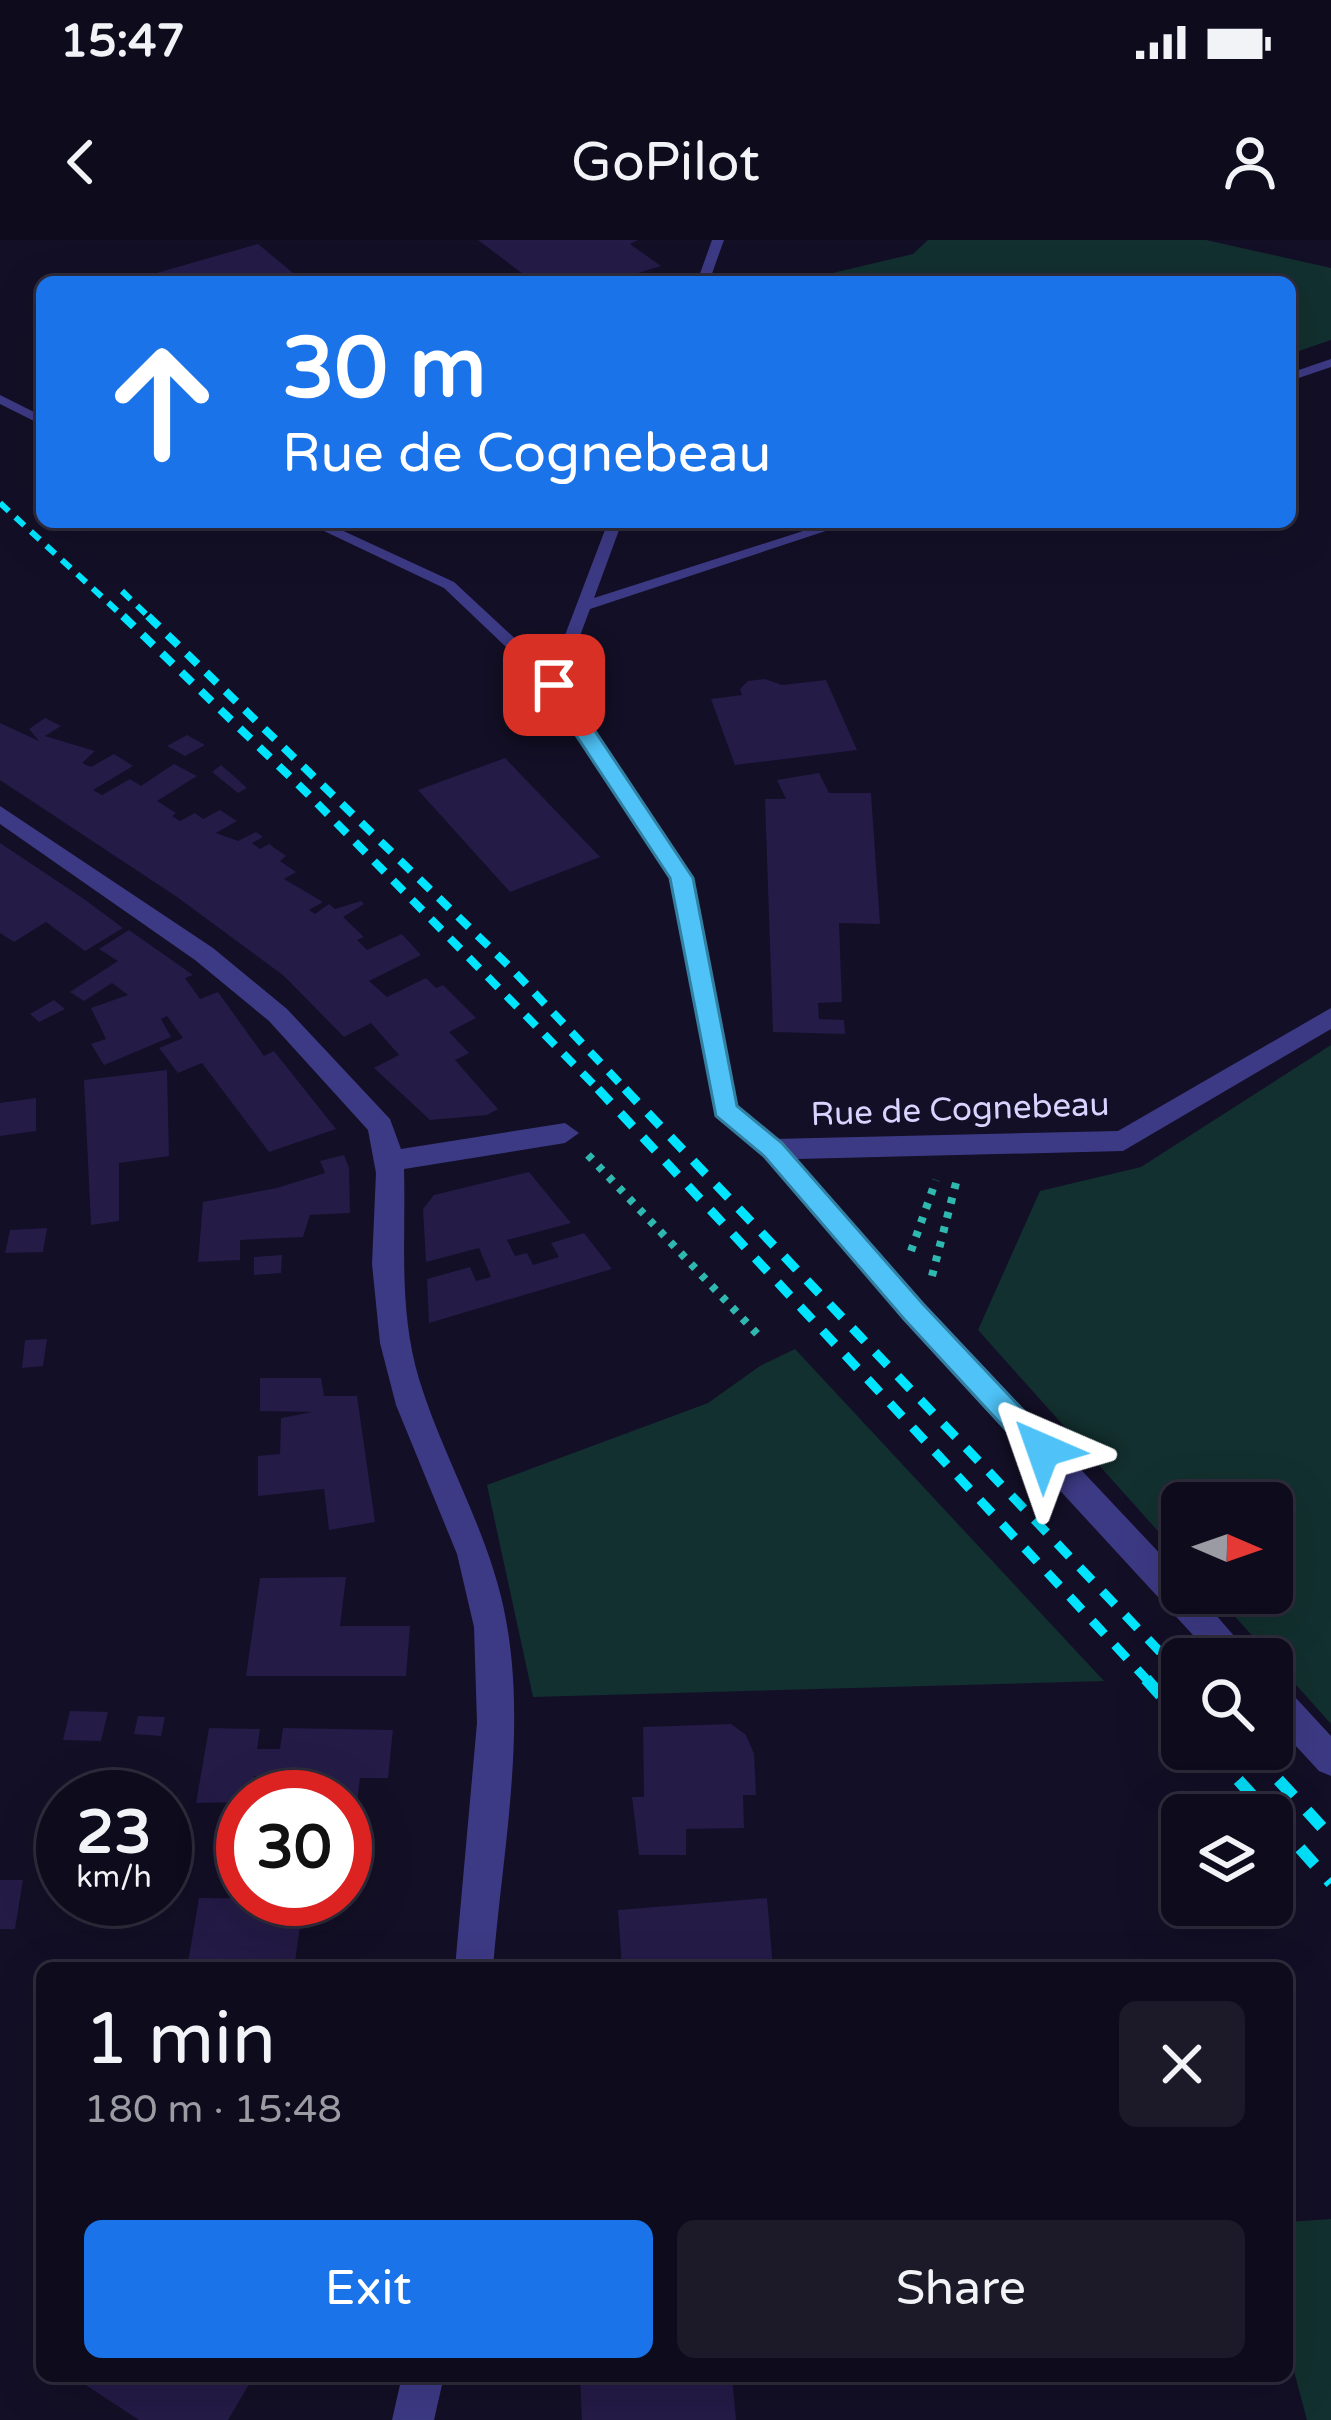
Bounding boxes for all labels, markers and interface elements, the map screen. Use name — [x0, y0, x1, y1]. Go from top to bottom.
text: 15:47 — [60, 15, 185, 69]
icon: back — [48, 129, 114, 195]
icon: person — [1217, 129, 1283, 195]
text: GoPilot — [571, 130, 760, 195]
text: 30 m — [282, 319, 486, 420]
icon: ahead — [84, 324, 240, 480]
text: Rue de Cognebeau — [282, 421, 771, 486]
pin — [503, 634, 605, 736]
icon: arrive — [521, 652, 587, 718]
street label: Rue de Cognebeau — [810, 1085, 1110, 1134]
position arrow — [980, 1387, 1106, 1513]
north arrow — [1161, 1482, 1293, 1614]
map controls — [1161, 1482, 1293, 1926]
button: search — [1161, 1638, 1293, 1770]
speed limit sign: 30 — [216, 1770, 372, 1926]
button: layers — [1161, 1794, 1293, 1926]
text: 23 — [76, 1797, 152, 1869]
text: km/h — [76, 1859, 152, 1896]
text: 1 min — [84, 1997, 276, 2084]
button: close — [1119, 2001, 1245, 2127]
text: 180 m · 15:48 — [84, 2086, 342, 2133]
button: Exit — [84, 2220, 653, 2358]
button: Share — [677, 2220, 1245, 2358]

